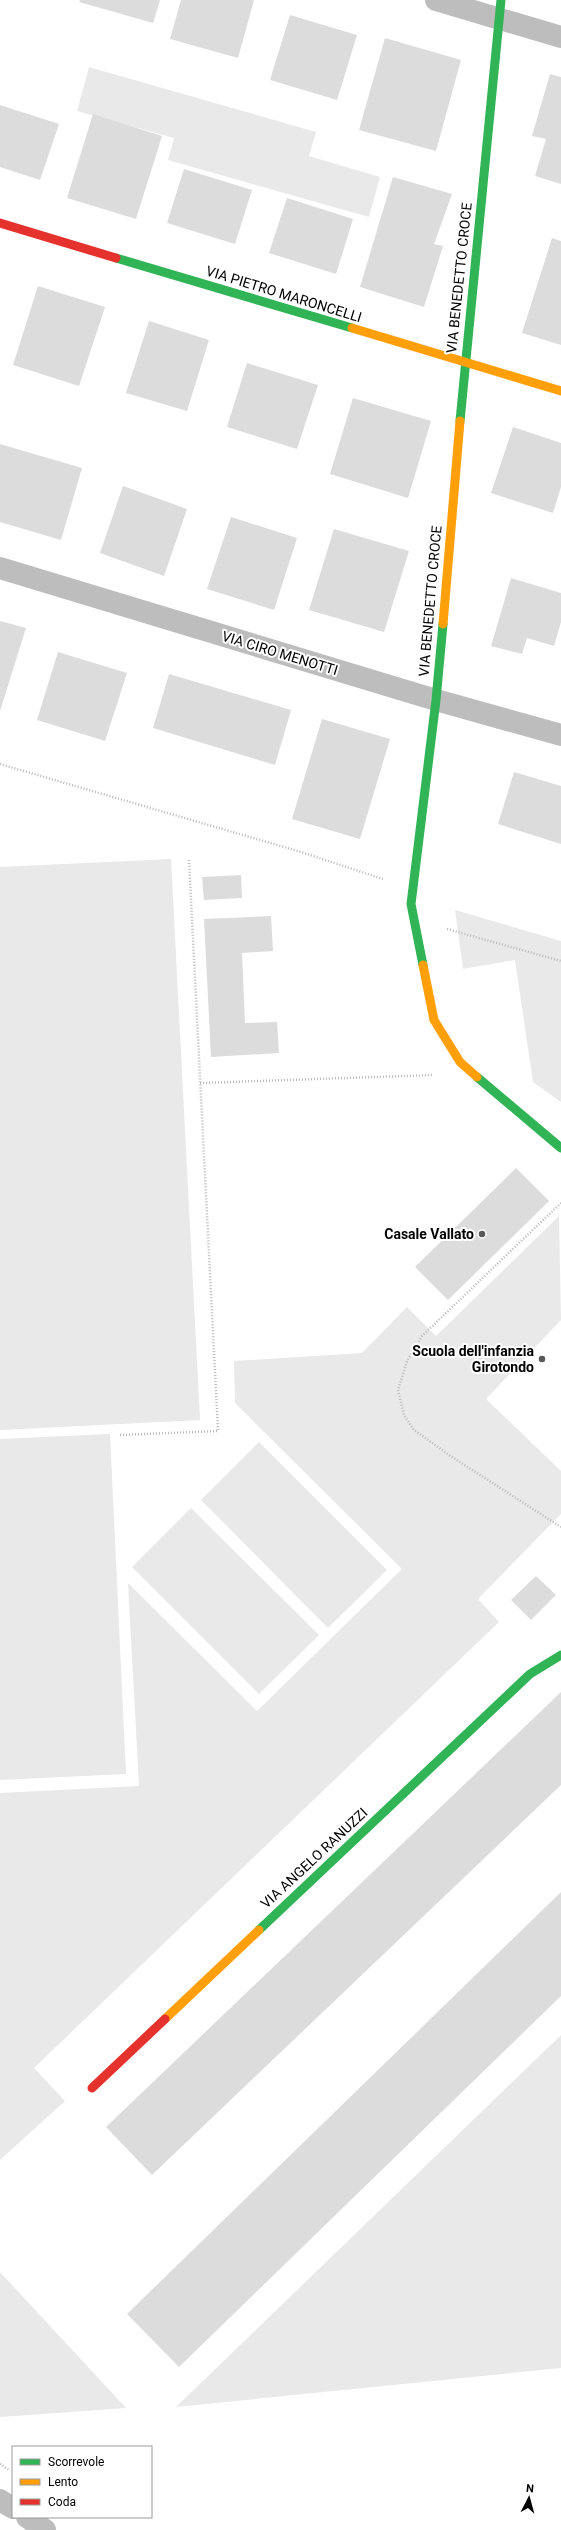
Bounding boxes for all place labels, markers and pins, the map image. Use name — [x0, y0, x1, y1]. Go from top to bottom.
place label: Casale Vallato — [384, 1226, 474, 1242]
marker: Casale Vallato — [477, 1229, 487, 1239]
place label: Scuola dell'infanzia Girotondo — [412, 1343, 535, 1375]
marker: Scuola dell'infanzia Girotondo — [537, 1354, 547, 1364]

